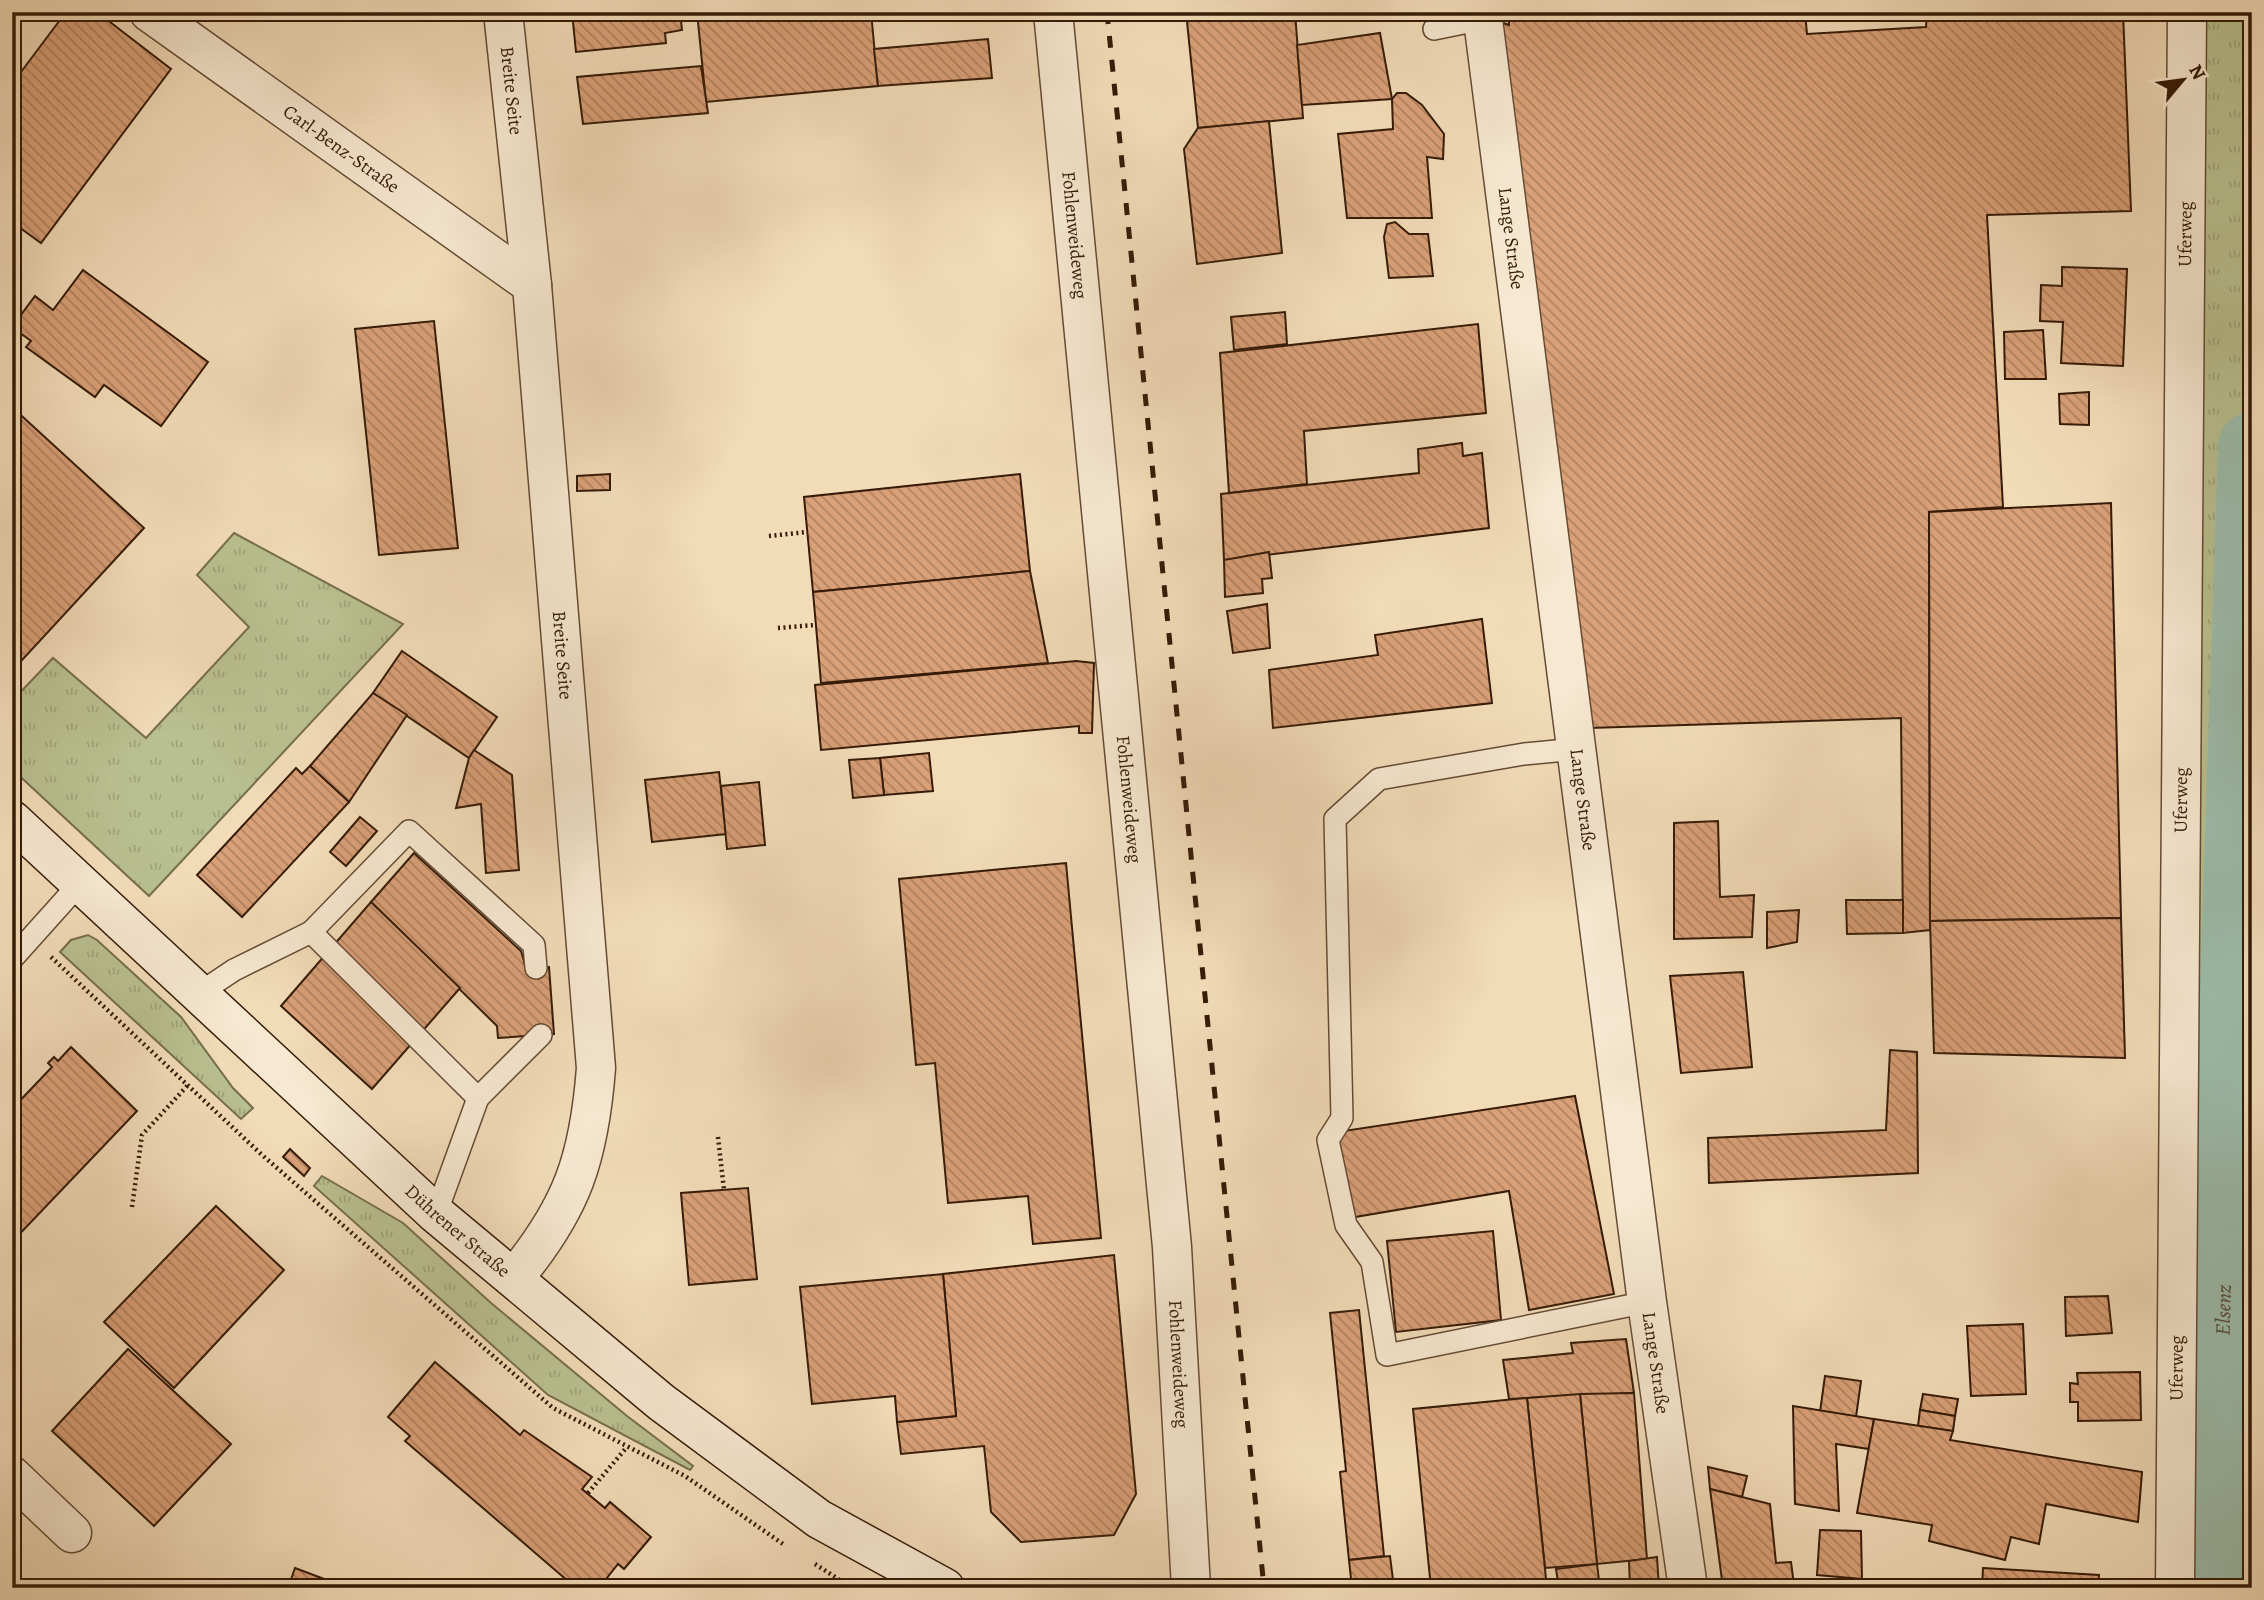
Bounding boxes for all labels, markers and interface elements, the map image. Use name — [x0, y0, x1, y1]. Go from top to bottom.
street label: Breite Seite — [494, 45, 529, 136]
north arrow — [2148, 46, 2218, 116]
text: N — [2182, 60, 2212, 85]
street label: Carl-Benz-Straße — [278, 98, 405, 199]
street label: Fohlenweideweg — [1055, 170, 1094, 301]
street label: Lange Straße — [1492, 186, 1530, 291]
street label: Uferweg — [2172, 201, 2199, 267]
street label: Breite Seite — [546, 610, 579, 701]
street label: Fohlenweideweg — [1110, 734, 1148, 865]
street label: Lange Straße — [1563, 747, 1602, 852]
street label: Uferweg — [2168, 766, 2194, 833]
street label: Dührener Straße — [399, 1178, 516, 1284]
water label: Elsenz — [2208, 1284, 2238, 1336]
street label: Fohlenweideweg — [1162, 1299, 1195, 1429]
street label: Lange Straße — [1636, 1310, 1676, 1416]
street label: Uferweg — [2163, 1334, 2190, 1401]

